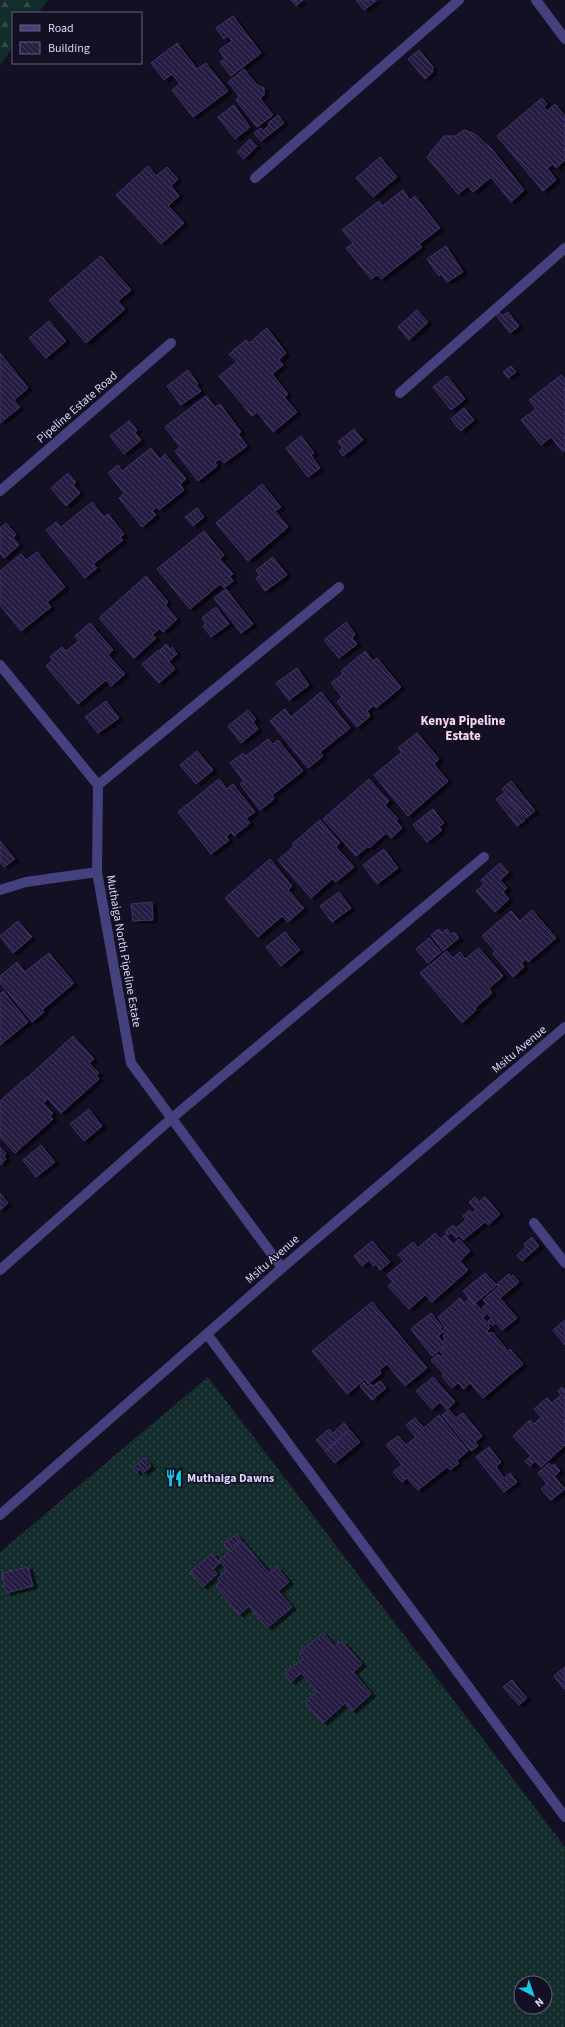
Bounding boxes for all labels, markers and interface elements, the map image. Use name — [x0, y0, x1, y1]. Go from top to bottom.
legend — [12, 12, 142, 64]
text: Road — [48, 20, 74, 37]
text: Building — [48, 40, 90, 57]
street label: Pipeline Estate Road — [33, 367, 121, 447]
district label: Kenya Pipeline Estate — [421, 712, 506, 745]
street label: Muthaiga North Pipeline Estate — [102, 874, 145, 1029]
street label: Msitu Avenue — [488, 1021, 550, 1077]
street label: Msitu Avenue — [242, 1231, 303, 1288]
restaurant icon: Muthaiga Dawns — [164, 1468, 184, 1488]
place label: Muthaiga Dawns — [187, 1470, 274, 1487]
north arrow — [513, 1975, 553, 2015]
text: N — [531, 1994, 547, 2010]

